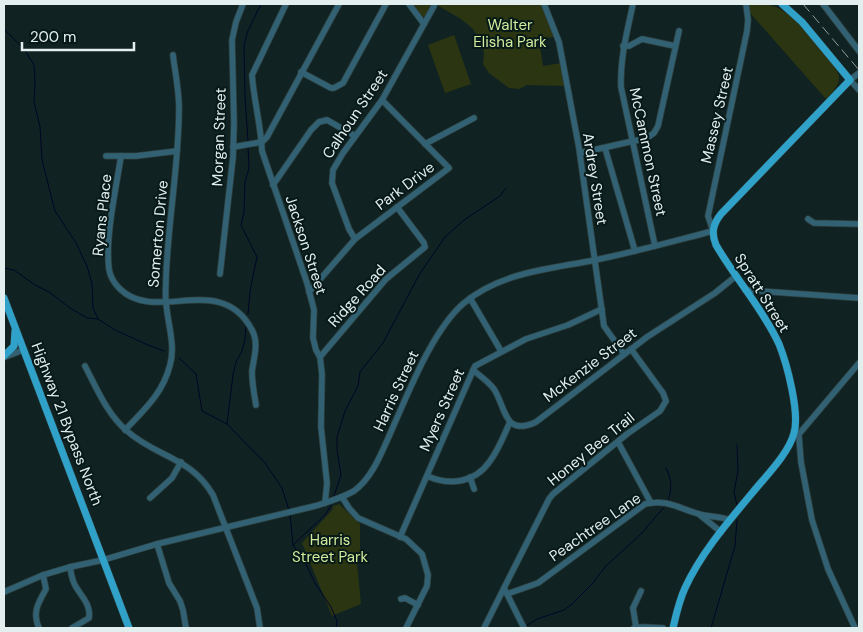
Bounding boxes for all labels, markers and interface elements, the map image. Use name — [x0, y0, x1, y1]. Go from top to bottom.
park label: Walter Elisha Park — [473, 15, 547, 52]
scale bar — [22, 20, 135, 52]
text: 200 m — [30, 27, 76, 47]
street label: Massey Street — [696, 64, 738, 165]
street label: Calhoun Street — [318, 65, 392, 162]
street label: McCammon Street — [625, 86, 671, 218]
street label: Morgan Street — [207, 87, 231, 187]
street label: Ardrey Street — [578, 132, 612, 227]
street label: Park Drive — [371, 157, 439, 215]
street label: Ryans Place — [88, 173, 116, 257]
street label: Somerton Drive — [143, 179, 173, 289]
street label: Jackson Street — [281, 193, 331, 297]
street label: Spratt Street — [730, 250, 794, 336]
street label: Ridge Road — [324, 261, 390, 331]
street label: McKenzie Street — [539, 323, 641, 407]
street label: Highway 21 Bypass North — [27, 340, 107, 508]
street label: Harris Street — [369, 347, 424, 435]
street label: Myers Street — [415, 365, 469, 454]
street label: Honey Bee Trail — [543, 408, 639, 490]
street label: Peachtree Lane — [545, 488, 645, 566]
park label: Harris Street Park — [292, 530, 368, 567]

